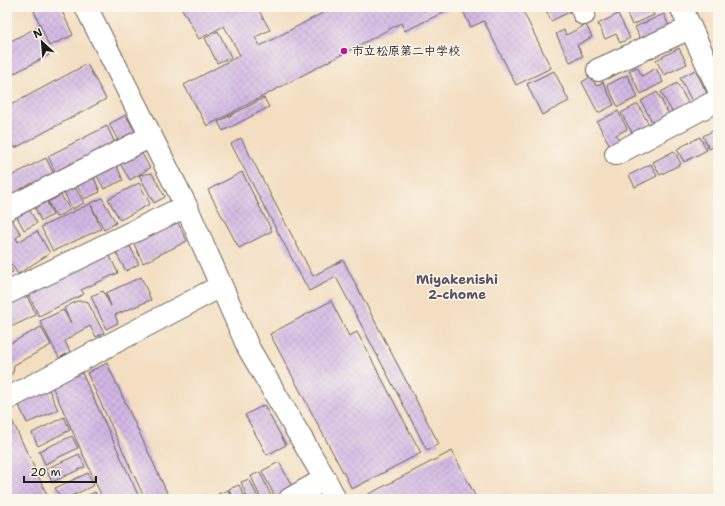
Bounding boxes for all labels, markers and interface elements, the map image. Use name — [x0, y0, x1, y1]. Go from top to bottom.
north arrow — [22, 22, 62, 62]
text: N — [31, 25, 45, 42]
place label: 市立松原第二中学校 — [352, 43, 460, 59]
marker: 市立松原第二中学校 — [339, 46, 349, 56]
district label: Miyakenishi 2-chome — [416, 271, 498, 303]
scale bar — [24, 458, 96, 484]
text: 20 m — [30, 464, 61, 480]

